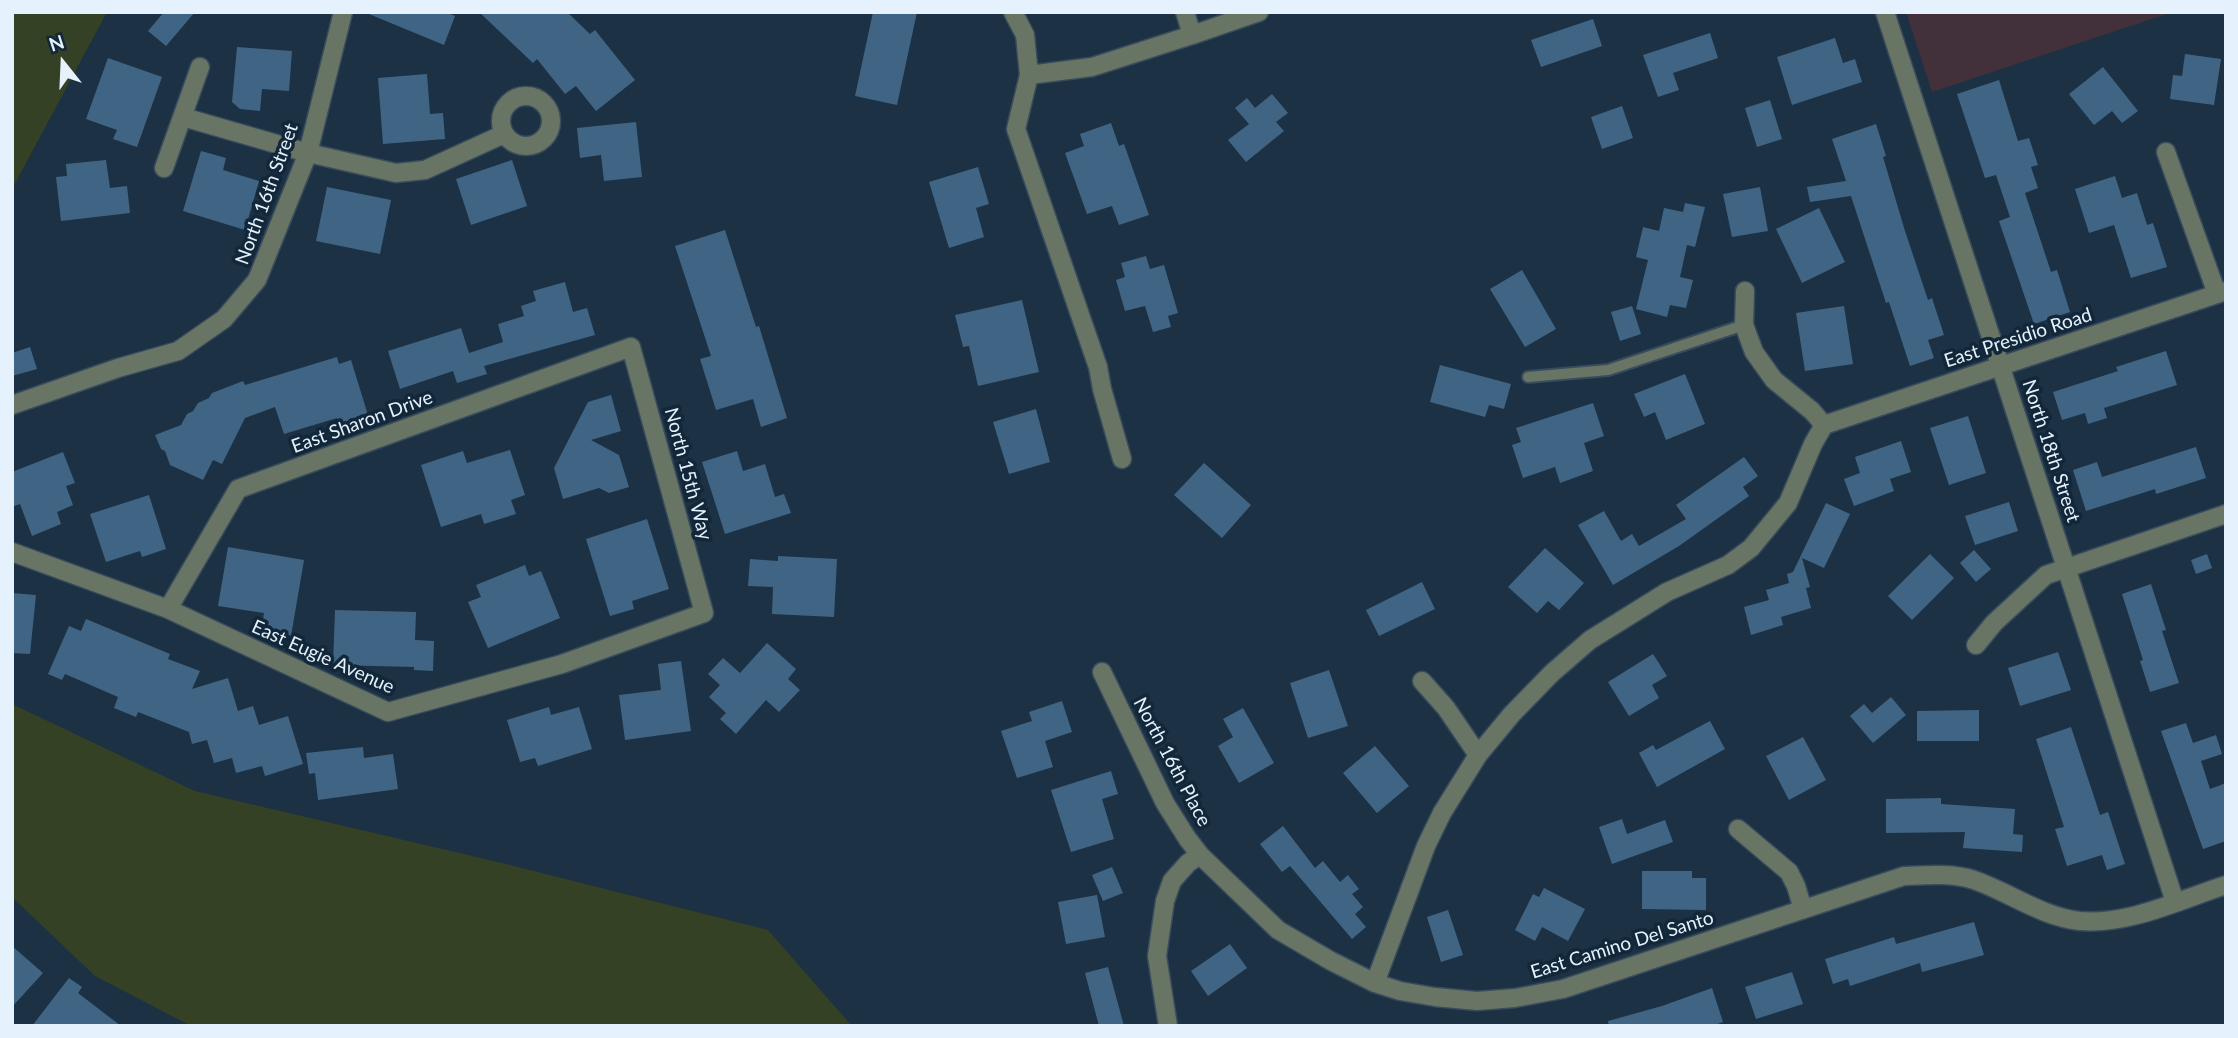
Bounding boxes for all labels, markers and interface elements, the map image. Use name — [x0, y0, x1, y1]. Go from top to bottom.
north arrow — [28, 28, 98, 98]
text: N — [46, 29, 67, 56]
street label: North 16th Street — [231, 120, 303, 268]
street label: East Presidio Road — [1941, 303, 2095, 373]
street label: North 18th Street — [2017, 377, 2085, 525]
street label: East Sharon Drive — [288, 386, 436, 458]
street label: North 15th Way — [659, 405, 717, 543]
street label: East Eugie Avenue — [248, 615, 398, 699]
street label: North 16th Place — [1128, 694, 1216, 830]
street label: East Camino Del Santo — [1528, 906, 1716, 984]

